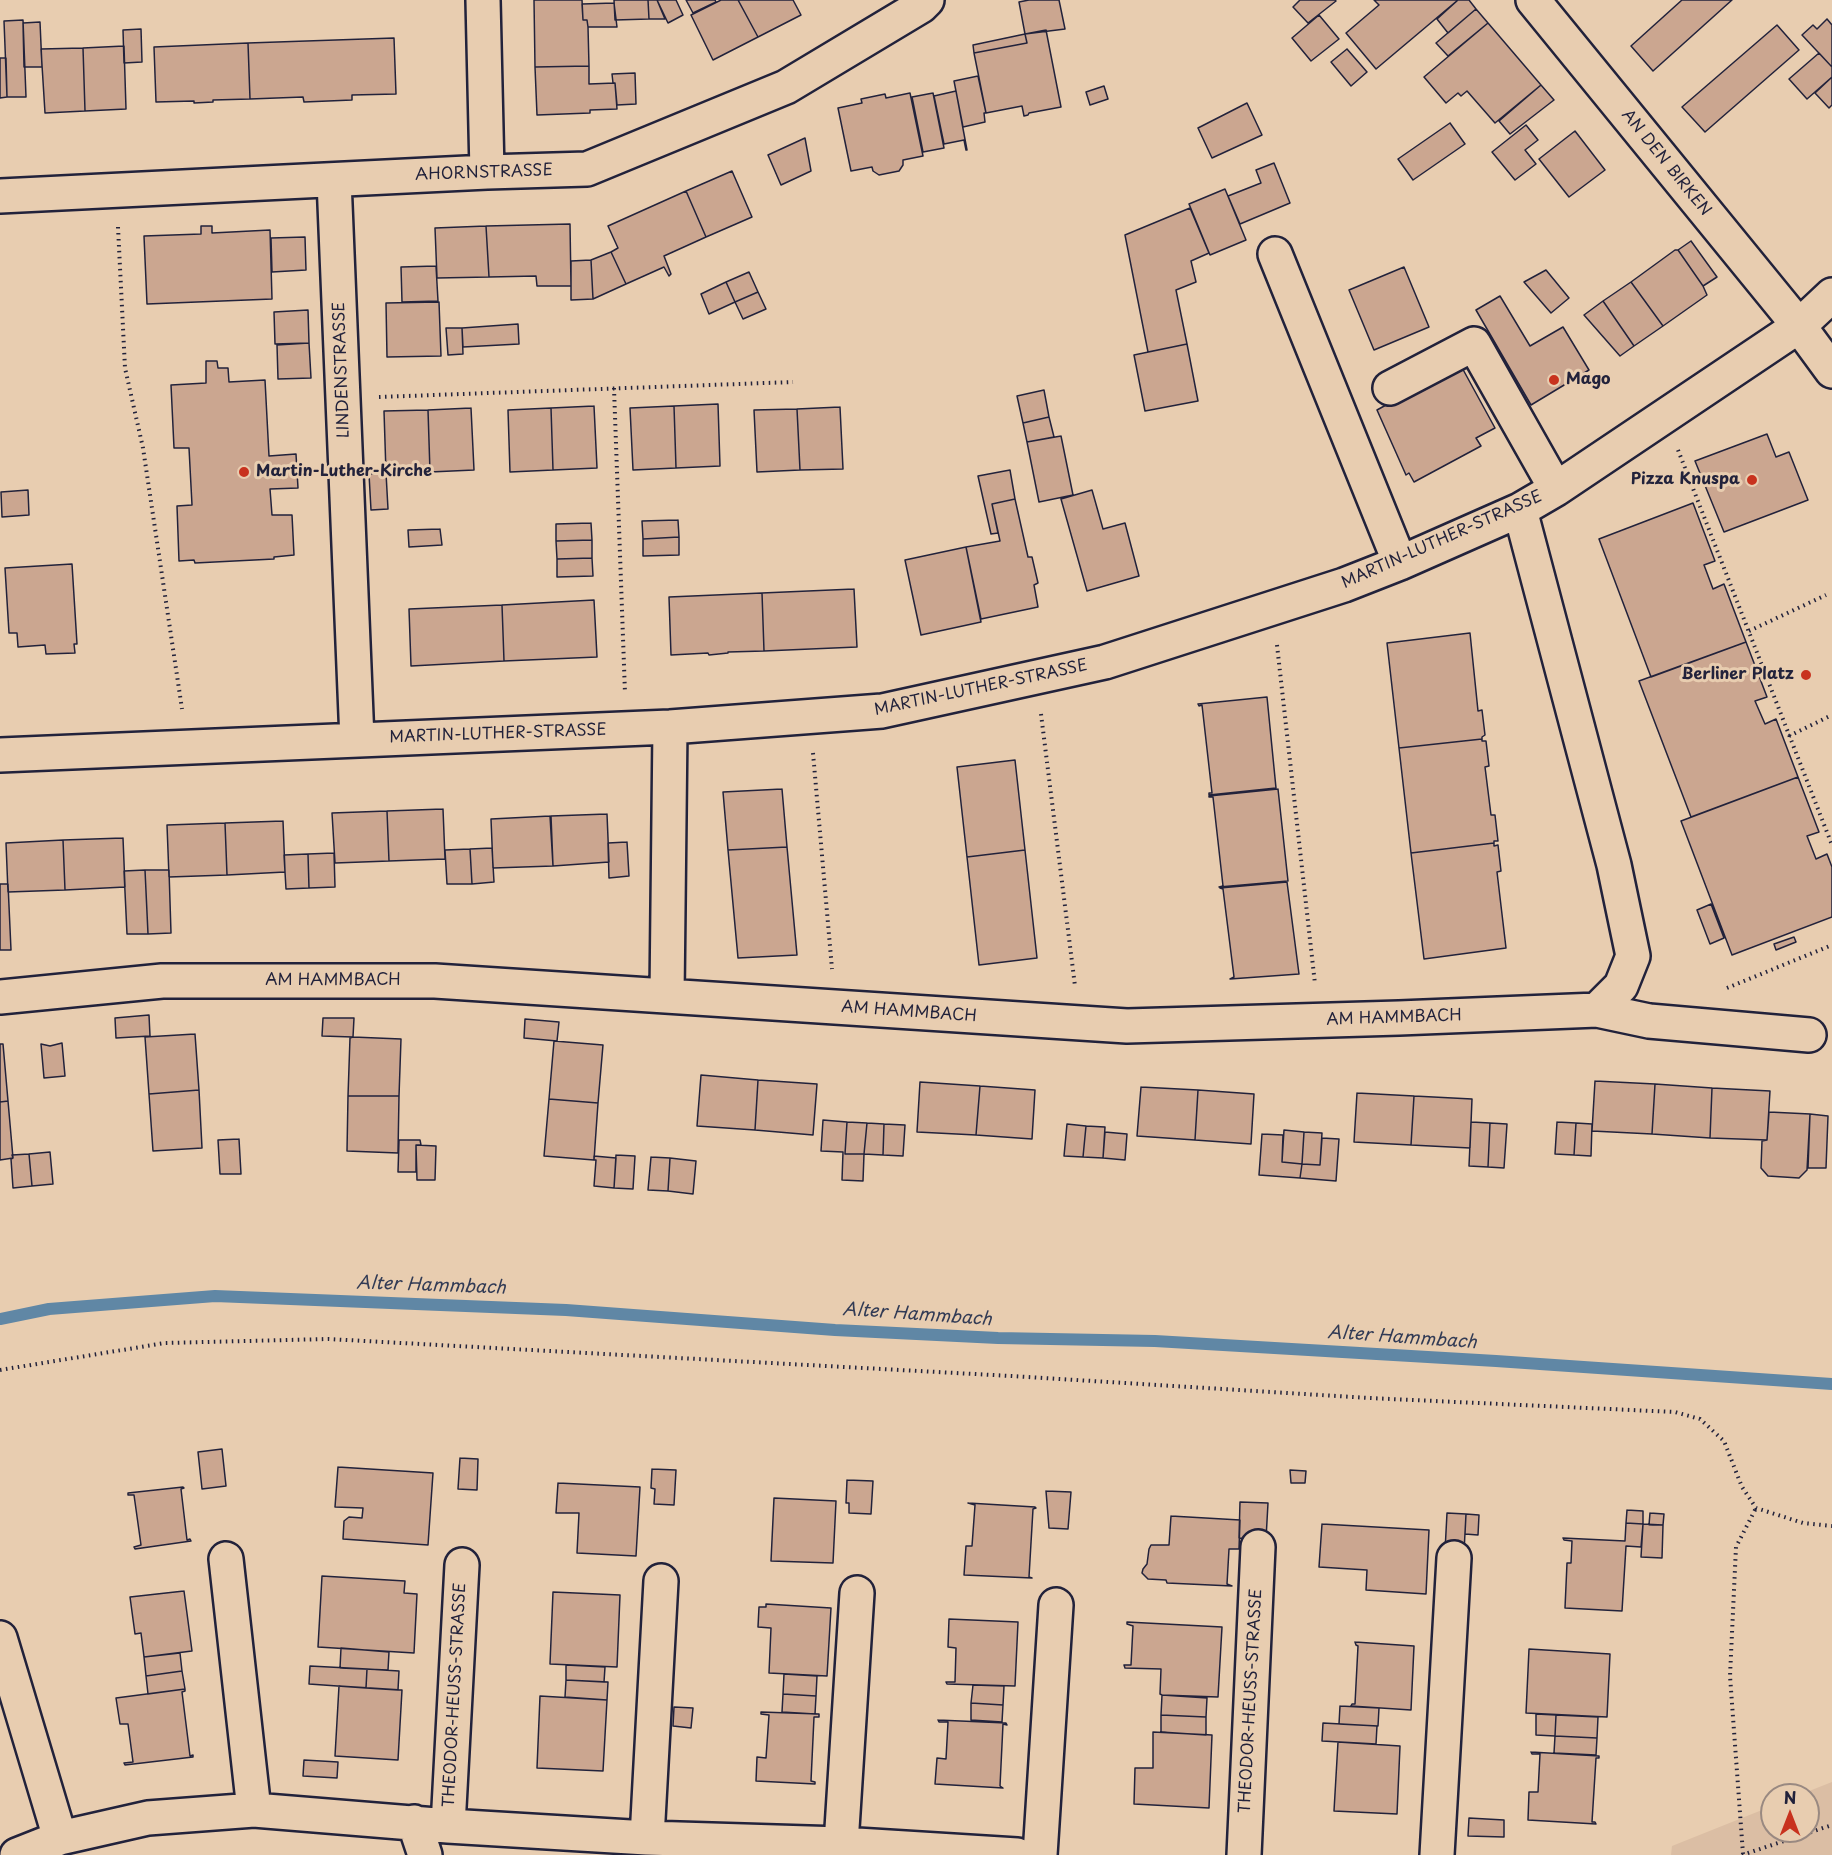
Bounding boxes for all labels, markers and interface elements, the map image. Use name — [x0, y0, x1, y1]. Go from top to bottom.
street label: AN DEN BIRKEN — [1617, 106, 1715, 220]
street label: AHORNSTRASSE — [415, 161, 553, 185]
street label: LINDENSTRASSE — [330, 301, 354, 439]
place label: Mago — [1566, 370, 1611, 390]
marker: Mago — [1547, 373, 1561, 387]
place label: Martin-Luther-Kirche — [256, 462, 432, 482]
marker: Martin-Luther-Kirche — [237, 465, 251, 479]
place label: Pizza Knuspa — [1631, 470, 1740, 490]
marker: Pizza Knuspa — [1745, 473, 1759, 487]
street label: MARTIN-LUTHER-STRASSE — [1339, 487, 1545, 593]
street label: MARTIN-LUTHER-STRASSE — [873, 656, 1089, 720]
place label: Berliner Platz — [1682, 665, 1794, 685]
marker: Berliner Platz — [1799, 668, 1813, 682]
street label: MARTIN-LUTHER-STRASSE — [389, 721, 607, 747]
street label: AM HAMMBACH — [265, 971, 401, 991]
street label: AM HAMMBACH — [841, 998, 977, 1026]
street label: AM HAMMBACH — [1326, 1006, 1462, 1030]
water label: Alter Hammbach — [356, 1273, 506, 1299]
water label: Alter Hammbach — [842, 1299, 992, 1331]
water label: Alter Hammbach — [1327, 1322, 1477, 1354]
street label: THEODOR-HEUSS-STRASSE — [440, 1582, 470, 1808]
street label: THEODOR-HEUSS-STRASSE — [1236, 1588, 1266, 1814]
north arrow — [1760, 1783, 1820, 1843]
text: N — [1784, 1785, 1796, 1809]

